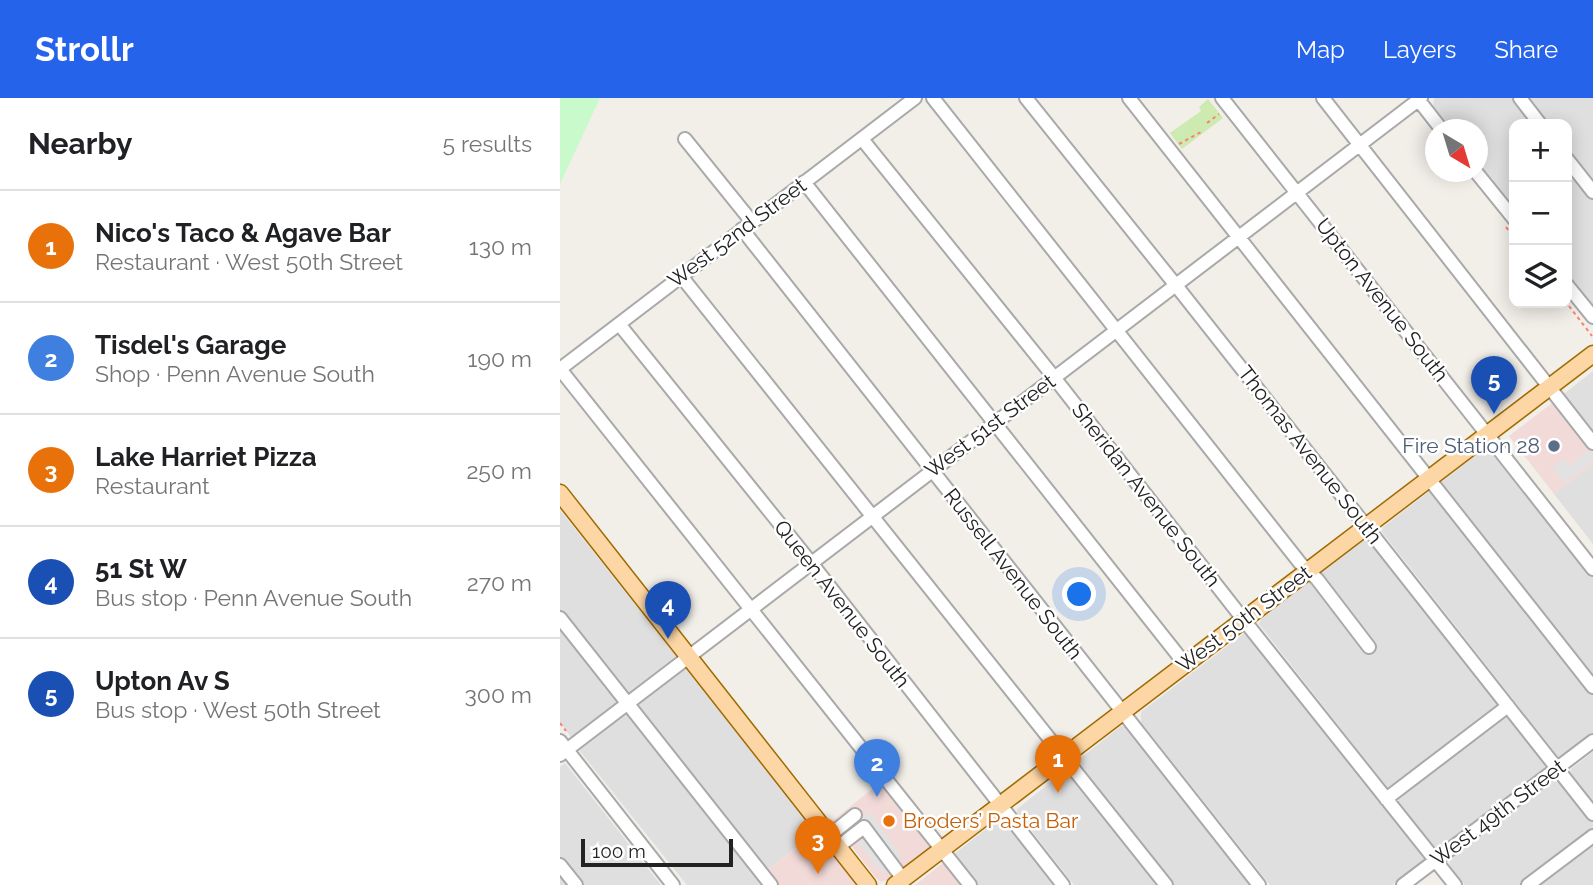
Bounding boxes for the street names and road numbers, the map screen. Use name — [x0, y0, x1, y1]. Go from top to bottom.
street label: West 52nd Street — [663, 172, 811, 293]
street label: Upton Avenue South — [1311, 213, 1454, 387]
street label: Thomas Avenue South — [1233, 361, 1388, 549]
street label: West 51st Street — [920, 368, 1060, 483]
street label: Sheridan Avenue South — [1067, 398, 1226, 592]
street label: Russell Avenue South — [939, 483, 1088, 664]
street label: Queen Avenue South — [769, 515, 916, 692]
street label: West 50th Street — [1171, 560, 1316, 678]
street label: West 49th Street — [1425, 754, 1570, 871]

